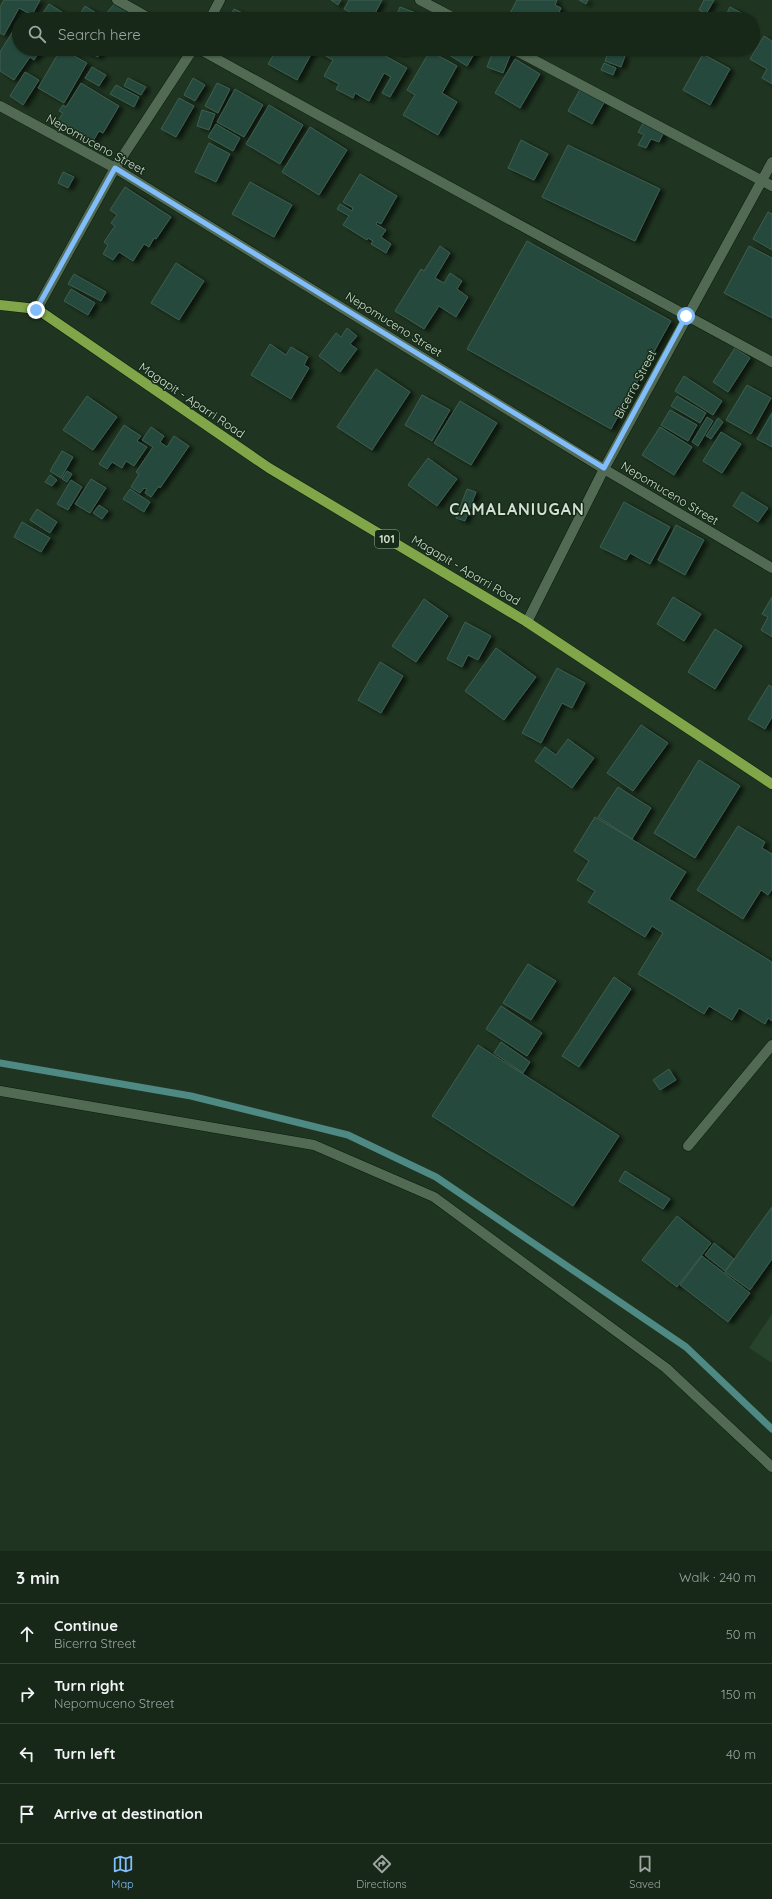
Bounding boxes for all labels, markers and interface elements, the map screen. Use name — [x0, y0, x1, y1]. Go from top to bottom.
search box — [12, 12, 760, 56]
icon: search — [26, 23, 48, 45]
text: Search here — [58, 25, 141, 44]
street label: Nepomuceno Street — [44, 111, 148, 177]
street label: Nepomuceno Street — [343, 288, 445, 360]
route end — [27, 301, 45, 319]
route start — [677, 307, 695, 325]
street label: Bicerra Street — [611, 347, 659, 421]
street label: Magapit - Aparri Road — [136, 359, 248, 441]
street label: Nepomuceno Street — [619, 458, 721, 528]
district label: CAMALANIUGAN — [449, 499, 585, 519]
road number: 101 — [375, 530, 399, 548]
street label: Magapit - Aparri Road — [409, 532, 523, 608]
text: 3 min — [16, 1567, 60, 1588]
text: Walk · 240 m — [679, 1569, 756, 1585]
text: Continue — [54, 1616, 118, 1635]
icon: ahead — [16, 1623, 38, 1645]
text: 50 m — [726, 1626, 756, 1642]
text: Bicerra Street — [54, 1635, 136, 1651]
text: Turn right — [54, 1676, 125, 1695]
icon: right — [16, 1683, 38, 1705]
text: 150 m — [721, 1686, 756, 1702]
text: Nepomuceno Street — [54, 1695, 174, 1711]
icon: left — [16, 1743, 38, 1765]
text: Turn left — [54, 1744, 116, 1763]
text: 40 m — [726, 1746, 756, 1762]
icon: arrive — [16, 1803, 38, 1825]
text: Arrive at destination — [54, 1804, 203, 1823]
tab: Map — [111, 1853, 134, 1891]
tab: Directions — [356, 1853, 407, 1891]
tab: Saved — [629, 1853, 661, 1891]

